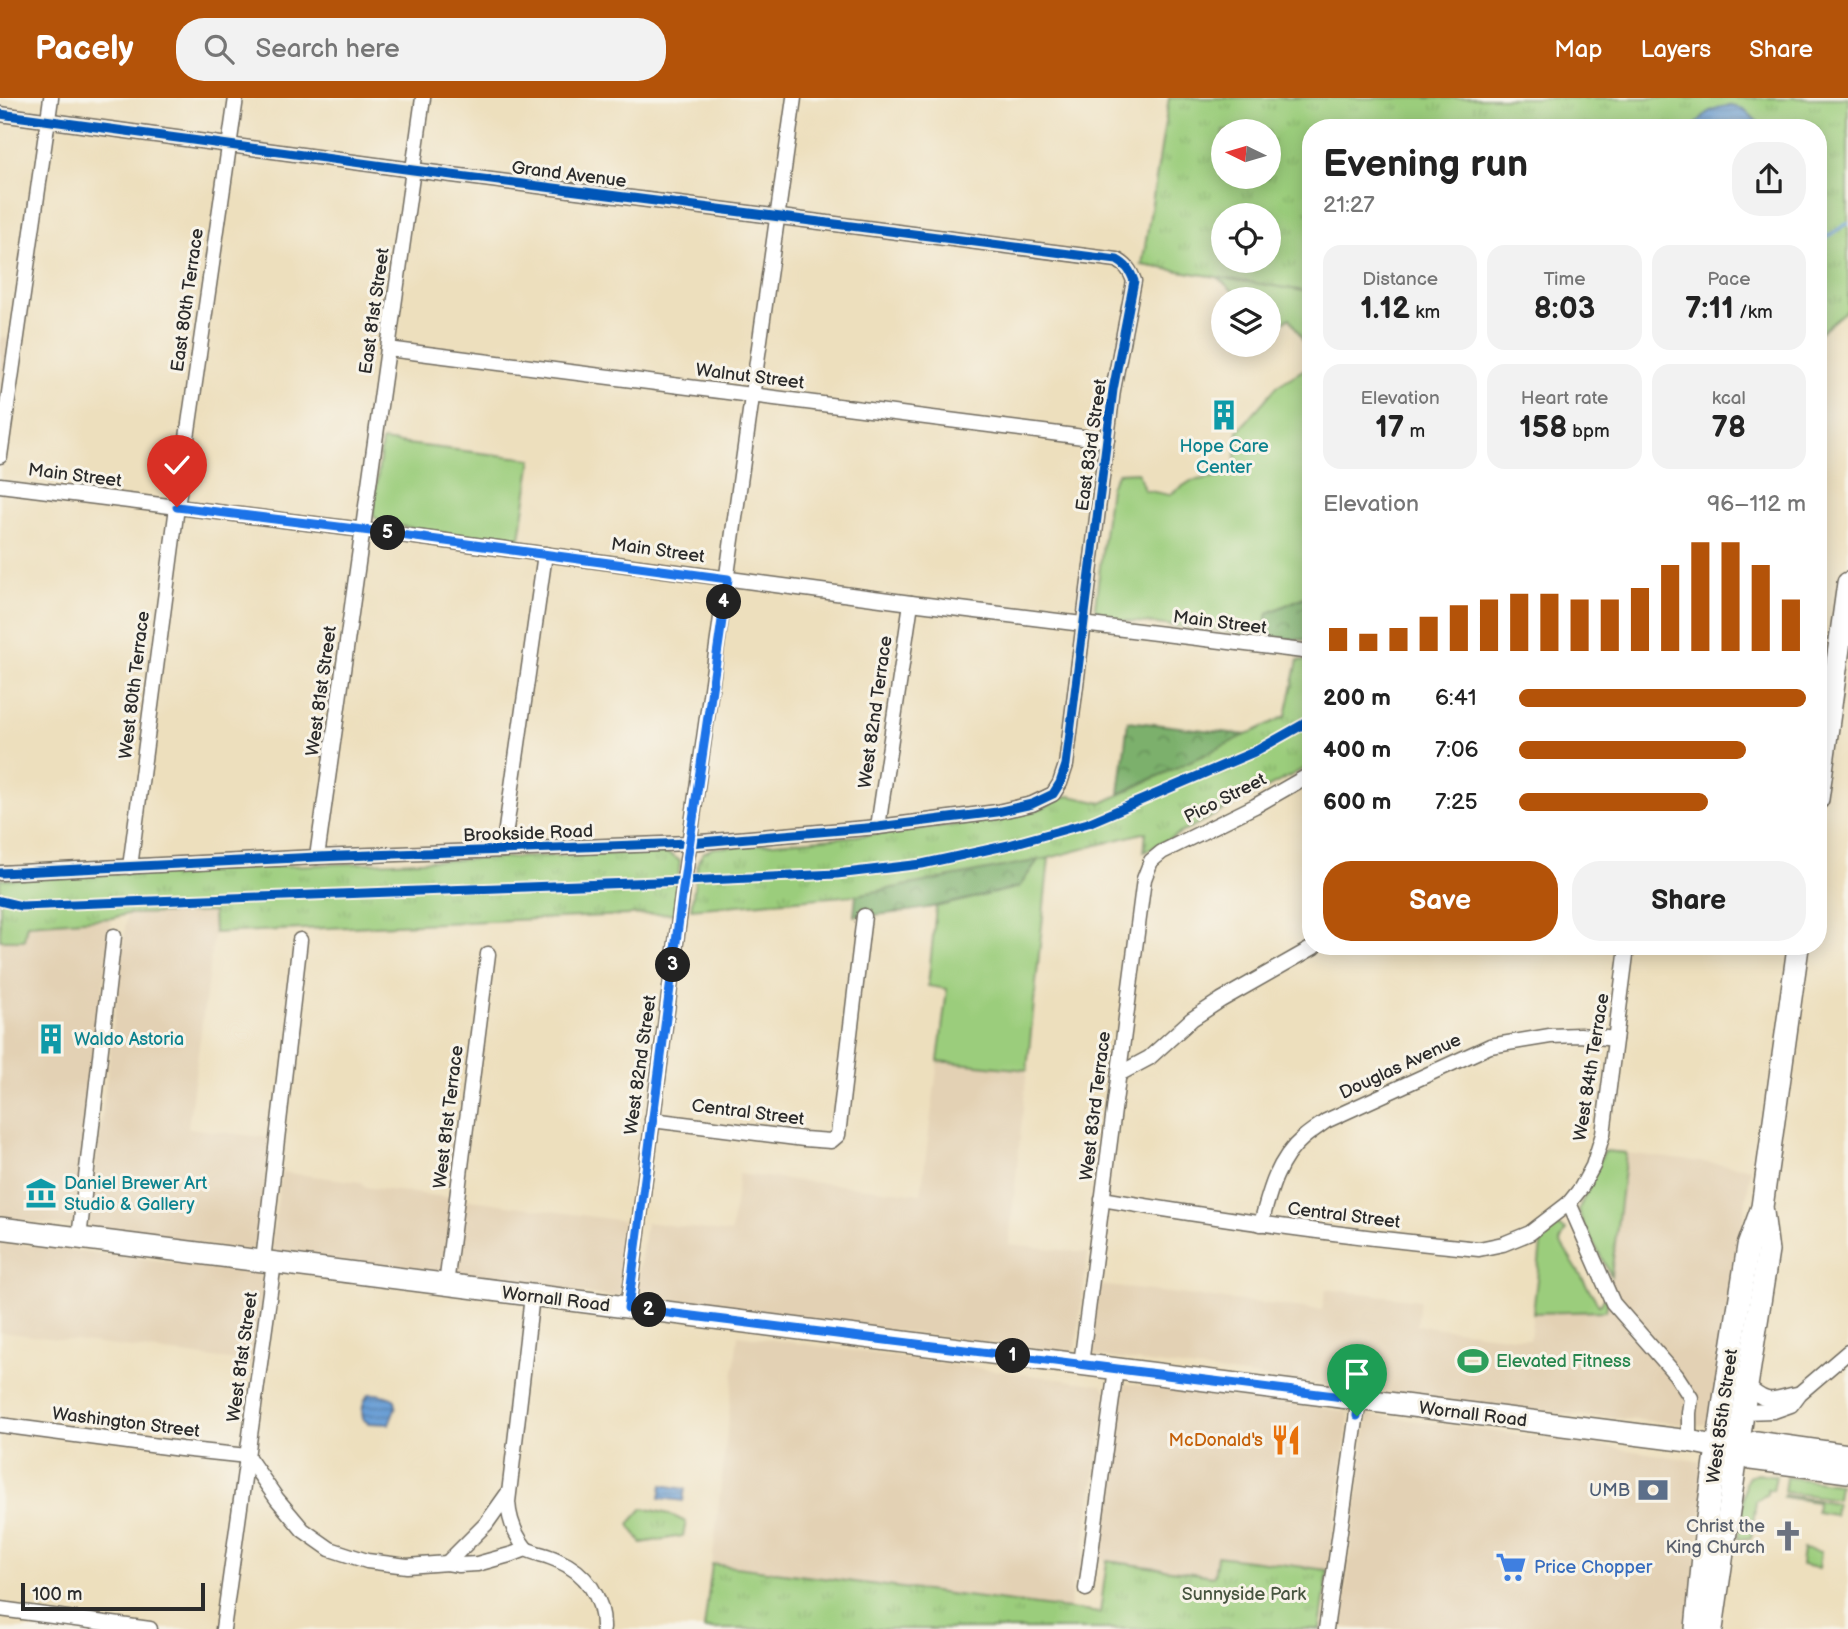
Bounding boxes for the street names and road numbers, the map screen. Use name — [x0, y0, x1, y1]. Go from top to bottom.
street label: Grand Avenue — [510, 157, 628, 192]
street label: East 80th Terrace — [167, 227, 208, 373]
street label: East 81st Street — [355, 246, 394, 375]
street label: Walnut Street — [694, 359, 806, 394]
street label: East 83rd Street — [1072, 377, 1111, 513]
street label: Main Street — [27, 459, 123, 492]
street label: Main Street — [610, 534, 706, 568]
street label: Main Street — [1172, 606, 1268, 639]
street label: West 80th Terrace — [115, 610, 154, 760]
street label: West 81st Street — [302, 624, 341, 757]
street label: West 82nd Terrace — [854, 634, 897, 790]
street label: Pico Street — [1181, 769, 1270, 828]
street label: Brookside Road — [463, 821, 593, 846]
street label: West 84th Terrace — [1569, 991, 1614, 1142]
street label: West 82nd Street — [620, 993, 661, 1136]
street label: Douglas Avenue — [1336, 1029, 1465, 1104]
street label: West 83rd Terrace — [1076, 1030, 1115, 1182]
street label: West 81st Terrace — [429, 1044, 468, 1190]
street label: Central Street — [690, 1095, 806, 1130]
street label: Central Street — [1286, 1198, 1402, 1233]
street label: Wornall Road — [501, 1282, 611, 1317]
street label: West 81st Street — [223, 1290, 262, 1423]
street label: West 85th Street — [1703, 1347, 1742, 1485]
street label: Wornall Road — [1418, 1397, 1528, 1432]
street label: Washington Street — [51, 1403, 201, 1442]

